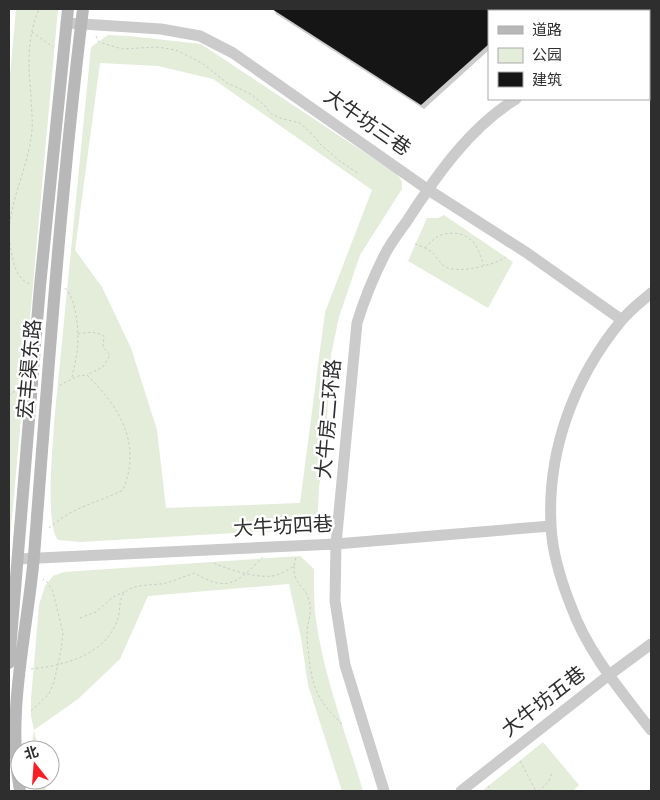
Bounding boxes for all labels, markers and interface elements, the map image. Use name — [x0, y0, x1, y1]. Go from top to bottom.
legend — [488, 10, 650, 100]
text: 道路 — [532, 22, 562, 38]
text: 公园 — [532, 47, 562, 63]
text: 建筑 — [532, 72, 562, 88]
street label: 大牛坊三巷 — [320, 84, 415, 160]
street label: 宏丰渠东路 — [15, 318, 44, 420]
street label: 大牛房二环路 — [313, 358, 344, 480]
street label: 大牛坊四巷 — [232, 512, 333, 540]
street label: 大牛坊五巷 — [497, 662, 590, 741]
north arrow — [10, 740, 60, 790]
text: 北 — [22, 744, 40, 762]

